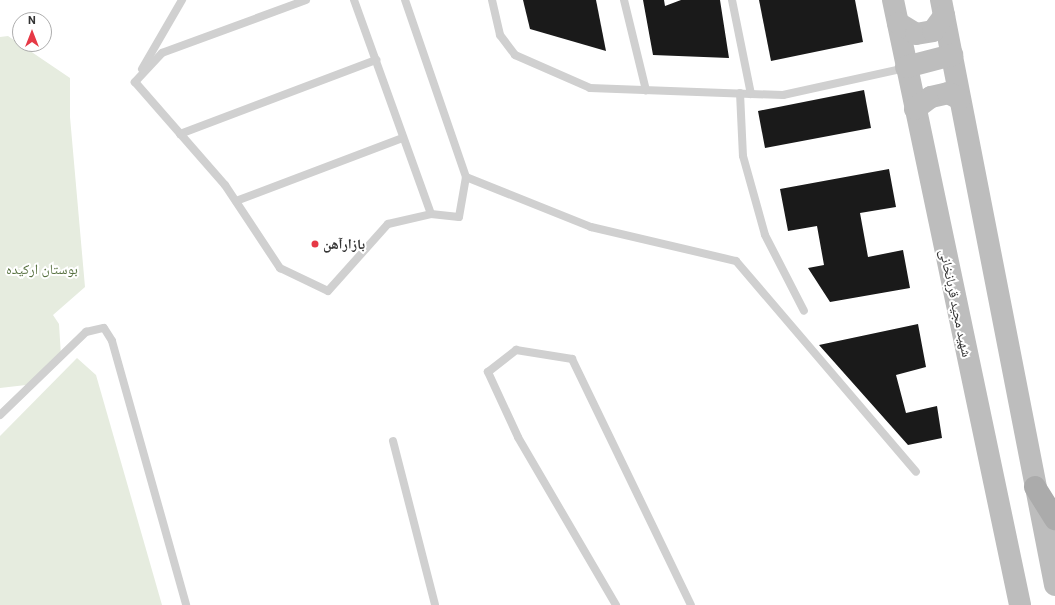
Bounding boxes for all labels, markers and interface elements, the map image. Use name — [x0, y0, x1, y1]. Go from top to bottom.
north arrow — [12, 12, 52, 52]
text: N — [28, 14, 36, 27]
place label: بازارآهن — [323, 236, 365, 252]
marker: بازارآهن — [310, 239, 320, 249]
street label: شهید مجید قربانخانی — [936, 248, 976, 358]
park label: بوستان ارکیده — [6, 261, 78, 277]

